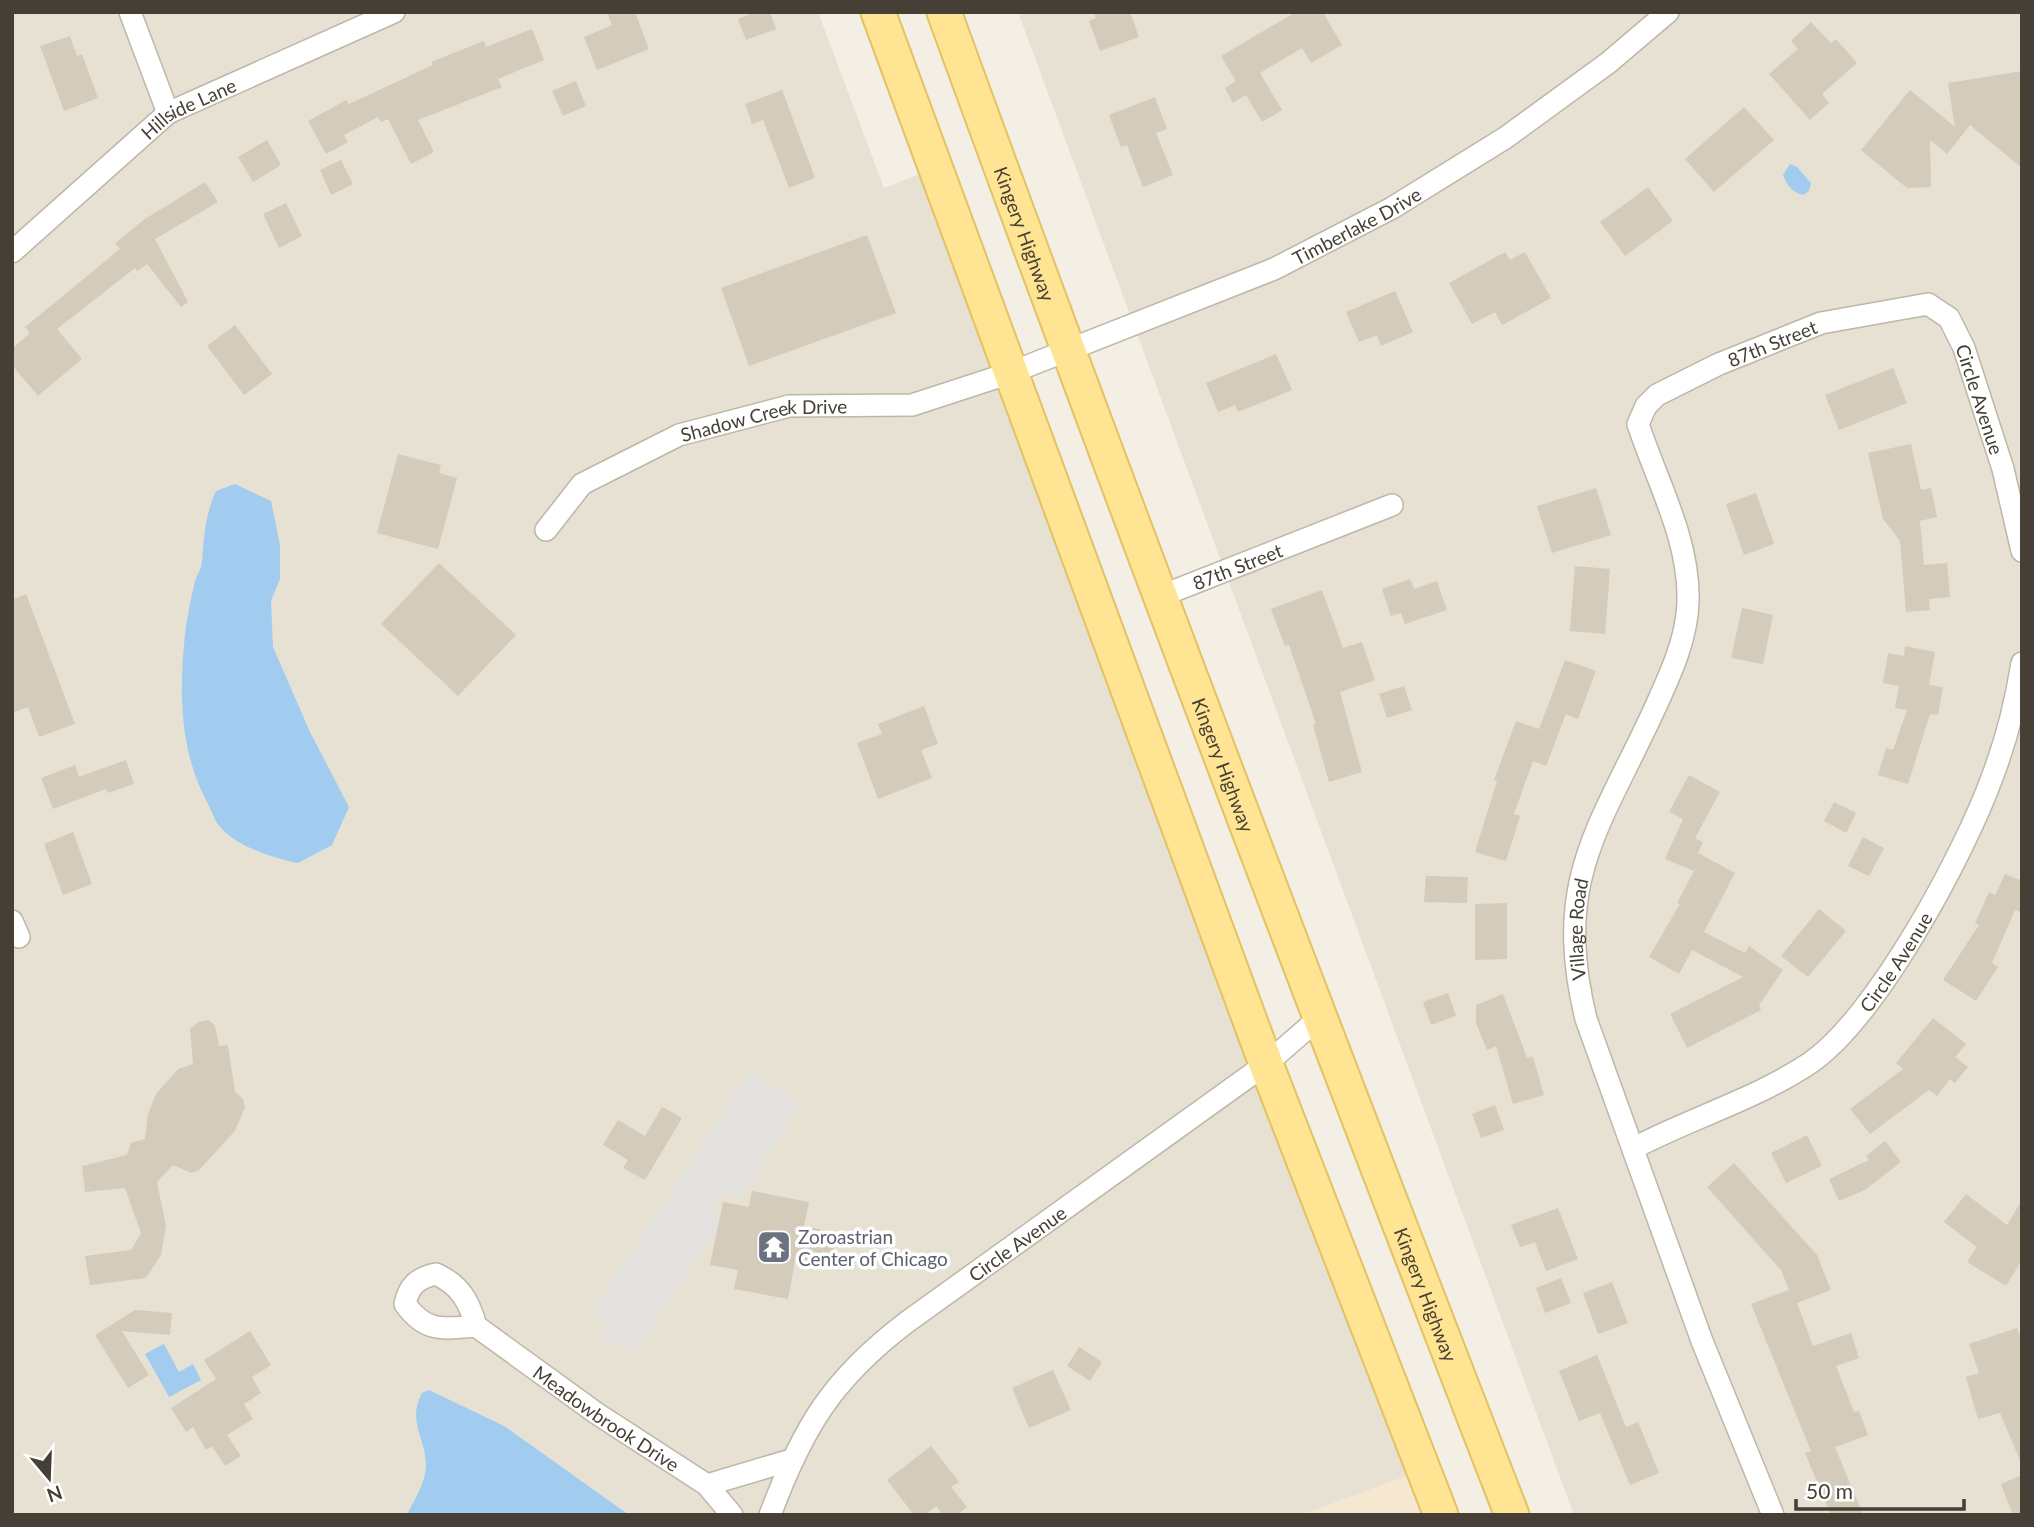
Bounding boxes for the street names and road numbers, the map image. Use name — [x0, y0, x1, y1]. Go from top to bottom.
street label: Hillside Lane — [136, 73, 239, 144]
street label: Kingery Highway — [990, 163, 1061, 304]
street label: Timberlake Drive — [1288, 182, 1425, 269]
street label: 87th Street — [1724, 314, 1820, 371]
street label: Circle Avenue — [1952, 341, 2009, 457]
street label: Shadow Creek Drive — [678, 394, 847, 446]
street label: 87th Street — [1189, 538, 1286, 594]
street label: Kingery Highway — [1188, 694, 1260, 835]
street label: Village Road — [1563, 876, 1592, 982]
street label: Circle Avenue — [1854, 908, 1936, 1016]
street label: Circle Avenue — [964, 1200, 1070, 1286]
street label: Kingery Highway — [1390, 1224, 1463, 1365]
street label: Meadowbrook Drive — [529, 1360, 684, 1476]

